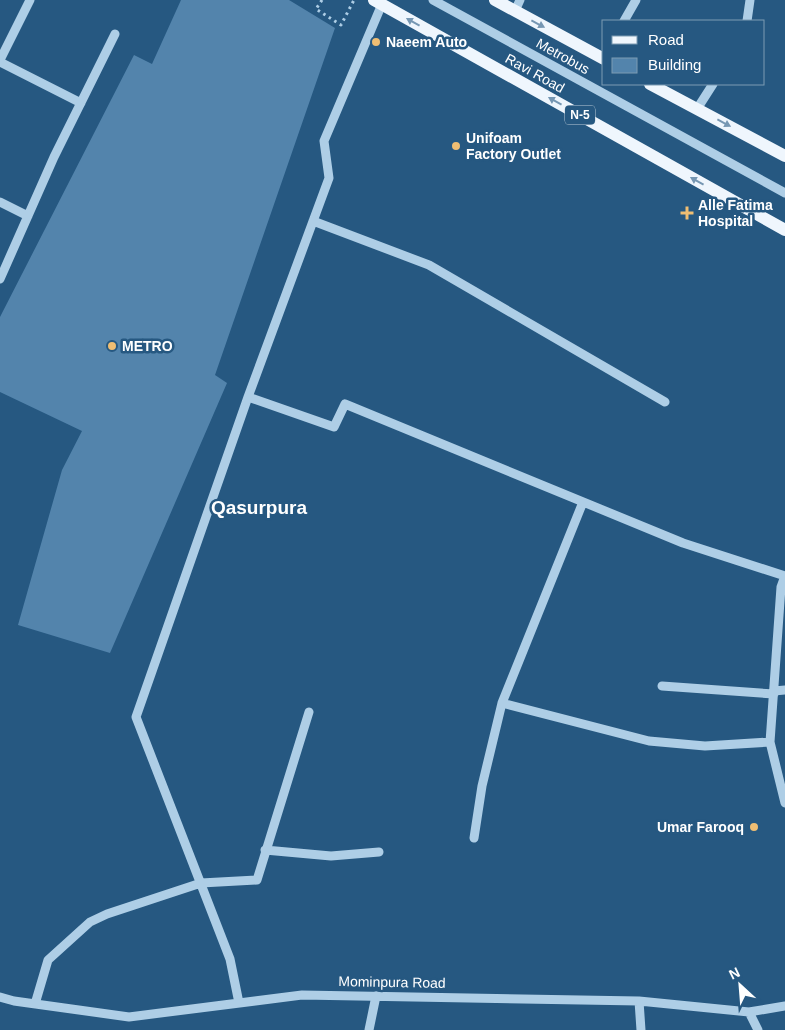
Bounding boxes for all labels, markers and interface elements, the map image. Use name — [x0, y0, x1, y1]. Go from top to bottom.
one-way arrow — [407, 17, 420, 26]
one-way arrow — [531, 19, 544, 28]
legend — [602, 20, 765, 85]
text: Road — [648, 31, 684, 48]
place label: Naeem Auto — [386, 34, 467, 50]
street label: Metrobus — [534, 35, 592, 77]
marker: Naeem Auto — [370, 36, 382, 48]
street label: Ravi Road — [503, 50, 567, 96]
text: Building — [648, 56, 701, 73]
one-way arrow — [548, 97, 562, 105]
road number: N-5 — [565, 106, 595, 124]
one-way arrow — [716, 119, 731, 127]
place label: Unifoam Factory Outlet — [466, 130, 561, 162]
marker: Unifoam Factory Outlet — [450, 140, 462, 152]
one-way arrow — [690, 176, 703, 185]
place label: Alle Fatima Hospital — [698, 197, 773, 229]
marker: Alle Fatima Hospital — [680, 206, 694, 220]
place label: METRO — [122, 338, 173, 354]
marker: METRO — [106, 340, 118, 352]
district label: Qasurpura — [211, 497, 307, 518]
place label: Umar Farooq — [657, 819, 744, 835]
marker: Umar Farooq — [748, 821, 760, 833]
north arrow — [715, 960, 765, 1010]
text: N — [726, 964, 742, 983]
street label: Mominpura Road — [338, 973, 446, 991]

